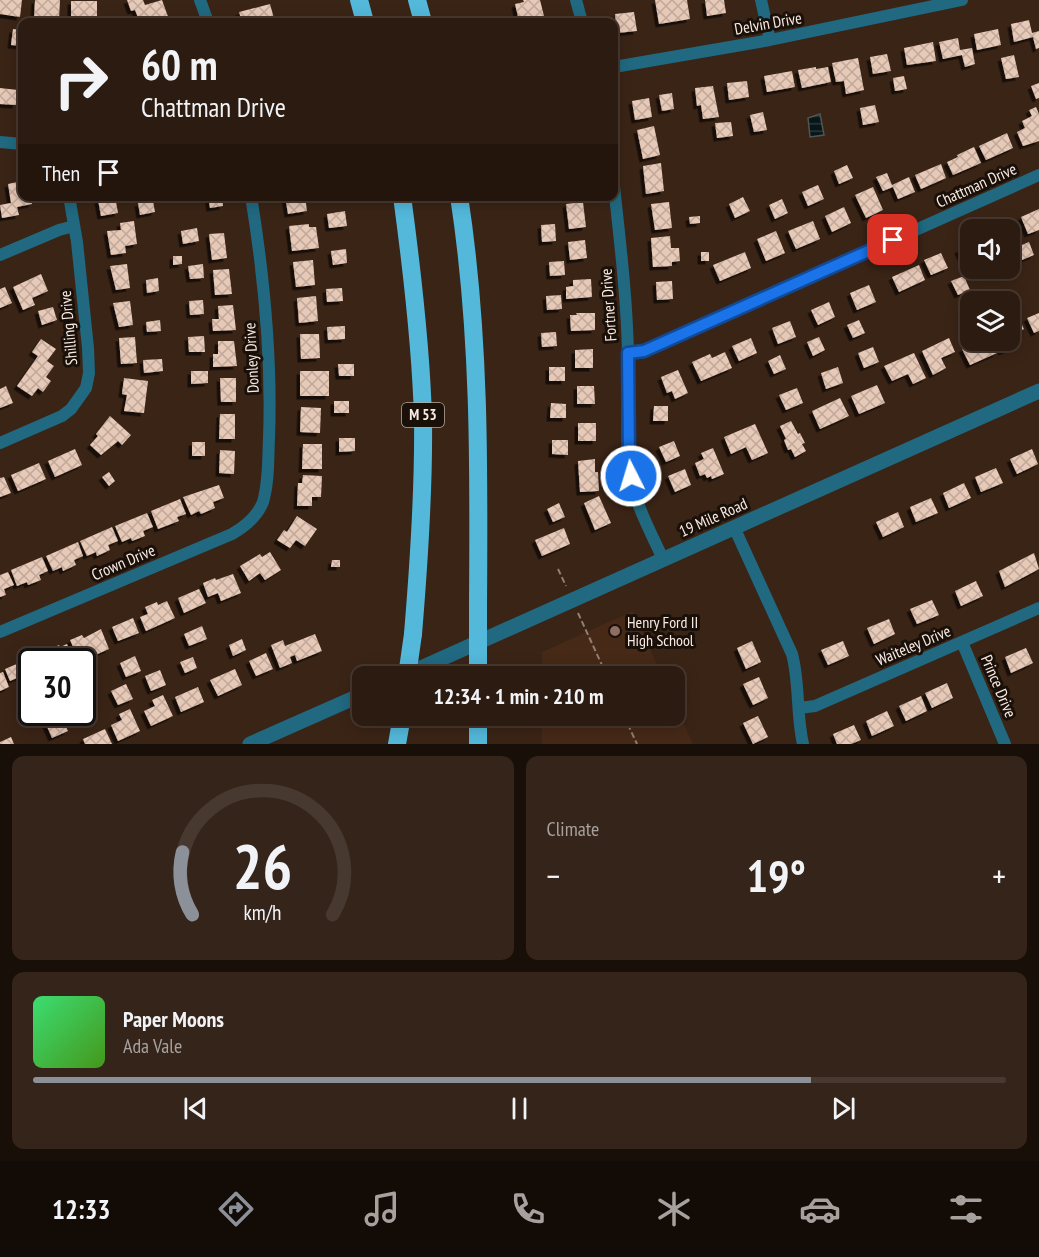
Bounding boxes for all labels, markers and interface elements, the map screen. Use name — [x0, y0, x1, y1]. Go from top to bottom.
street label: Delvin Drive — [733, 7, 803, 39]
text: 60 m — [141, 37, 218, 92]
icon: right — [42, 42, 120, 120]
text: Chattman Drive — [141, 90, 286, 124]
icon: arrive — [92, 156, 125, 189]
street label: Chattman Drive — [933, 158, 1019, 212]
text: Then — [42, 159, 80, 187]
pin — [867, 214, 918, 265]
map controls — [960, 219, 1020, 351]
button: sound — [960, 219, 1020, 279]
icon: arrive — [876, 223, 909, 256]
street label: Fortner Drive — [595, 268, 621, 342]
street label: Shilling Drive — [55, 290, 81, 366]
button: layers — [960, 291, 1020, 351]
street label: Donley Drive — [239, 322, 263, 394]
road number: M 53 — [402, 403, 444, 427]
position arrow — [599, 444, 663, 508]
street label: 19 Mile Road — [676, 493, 750, 541]
street label: Crown Drive — [88, 540, 158, 584]
place label: Henry Ford II High School — [627, 612, 698, 650]
street label: Waiteley Drive — [873, 620, 953, 670]
marker: Henry Ford II High School — [608, 624, 622, 638]
speed limit sign: 30 — [18, 648, 96, 726]
street label: Prince Drive — [977, 652, 1021, 720]
text: 12:34 · 1 min · 210 m — [433, 682, 604, 710]
text: Climate — [547, 816, 599, 842]
text: 26 — [233, 825, 293, 906]
text: 19° — [747, 846, 806, 904]
text: − — [547, 854, 560, 897]
text: + — [992, 854, 1006, 897]
text: km/h — [244, 898, 282, 926]
text: Paper Moons — [123, 1005, 224, 1033]
text: Ada Vale — [123, 1033, 182, 1059]
icon: previous — [179, 1092, 212, 1125]
icon: pause — [503, 1092, 536, 1125]
icon: next — [827, 1092, 860, 1125]
icon: directions — [215, 1188, 257, 1230]
icon: music — [361, 1188, 403, 1230]
icon: phone — [507, 1188, 549, 1230]
icon: climate — [653, 1188, 695, 1230]
icon: car — [799, 1188, 841, 1230]
icon: filters — [945, 1188, 987, 1230]
text: 12:33 — [52, 1192, 110, 1226]

